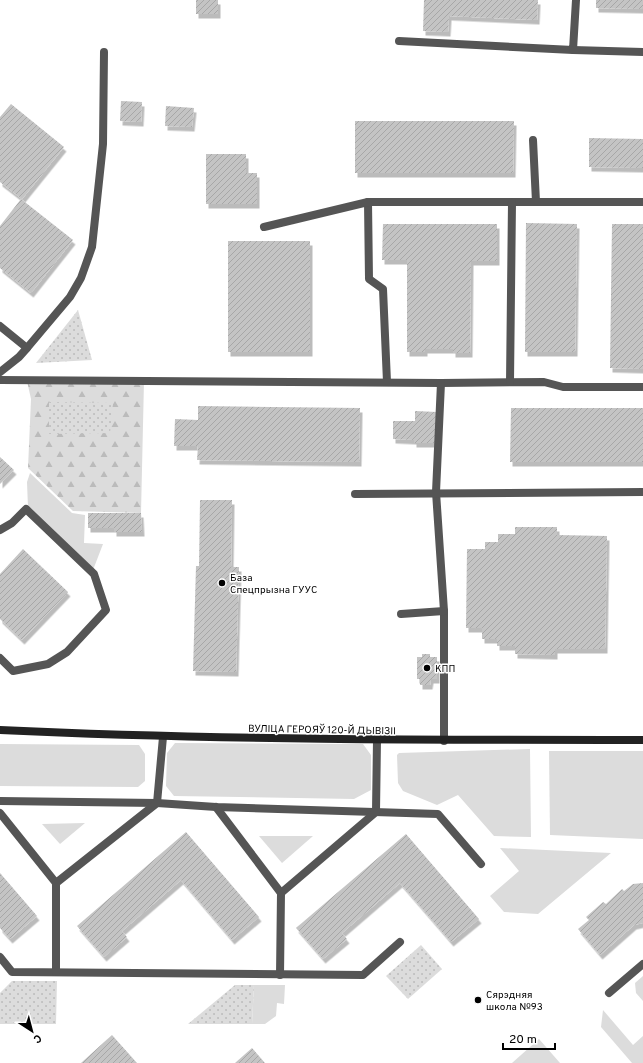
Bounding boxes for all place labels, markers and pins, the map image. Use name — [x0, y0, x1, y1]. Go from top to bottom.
place label: База Спецпрызна ГУУС — [230, 572, 317, 597]
marker: База Спецпрызна ГУУС — [217, 578, 227, 588]
marker: КПП — [422, 663, 432, 673]
place label: КПП — [435, 663, 455, 676]
place label: Сярэдняя школа №93 — [486, 989, 543, 1014]
marker: Сярэдняя школа №93 — [473, 995, 483, 1005]

